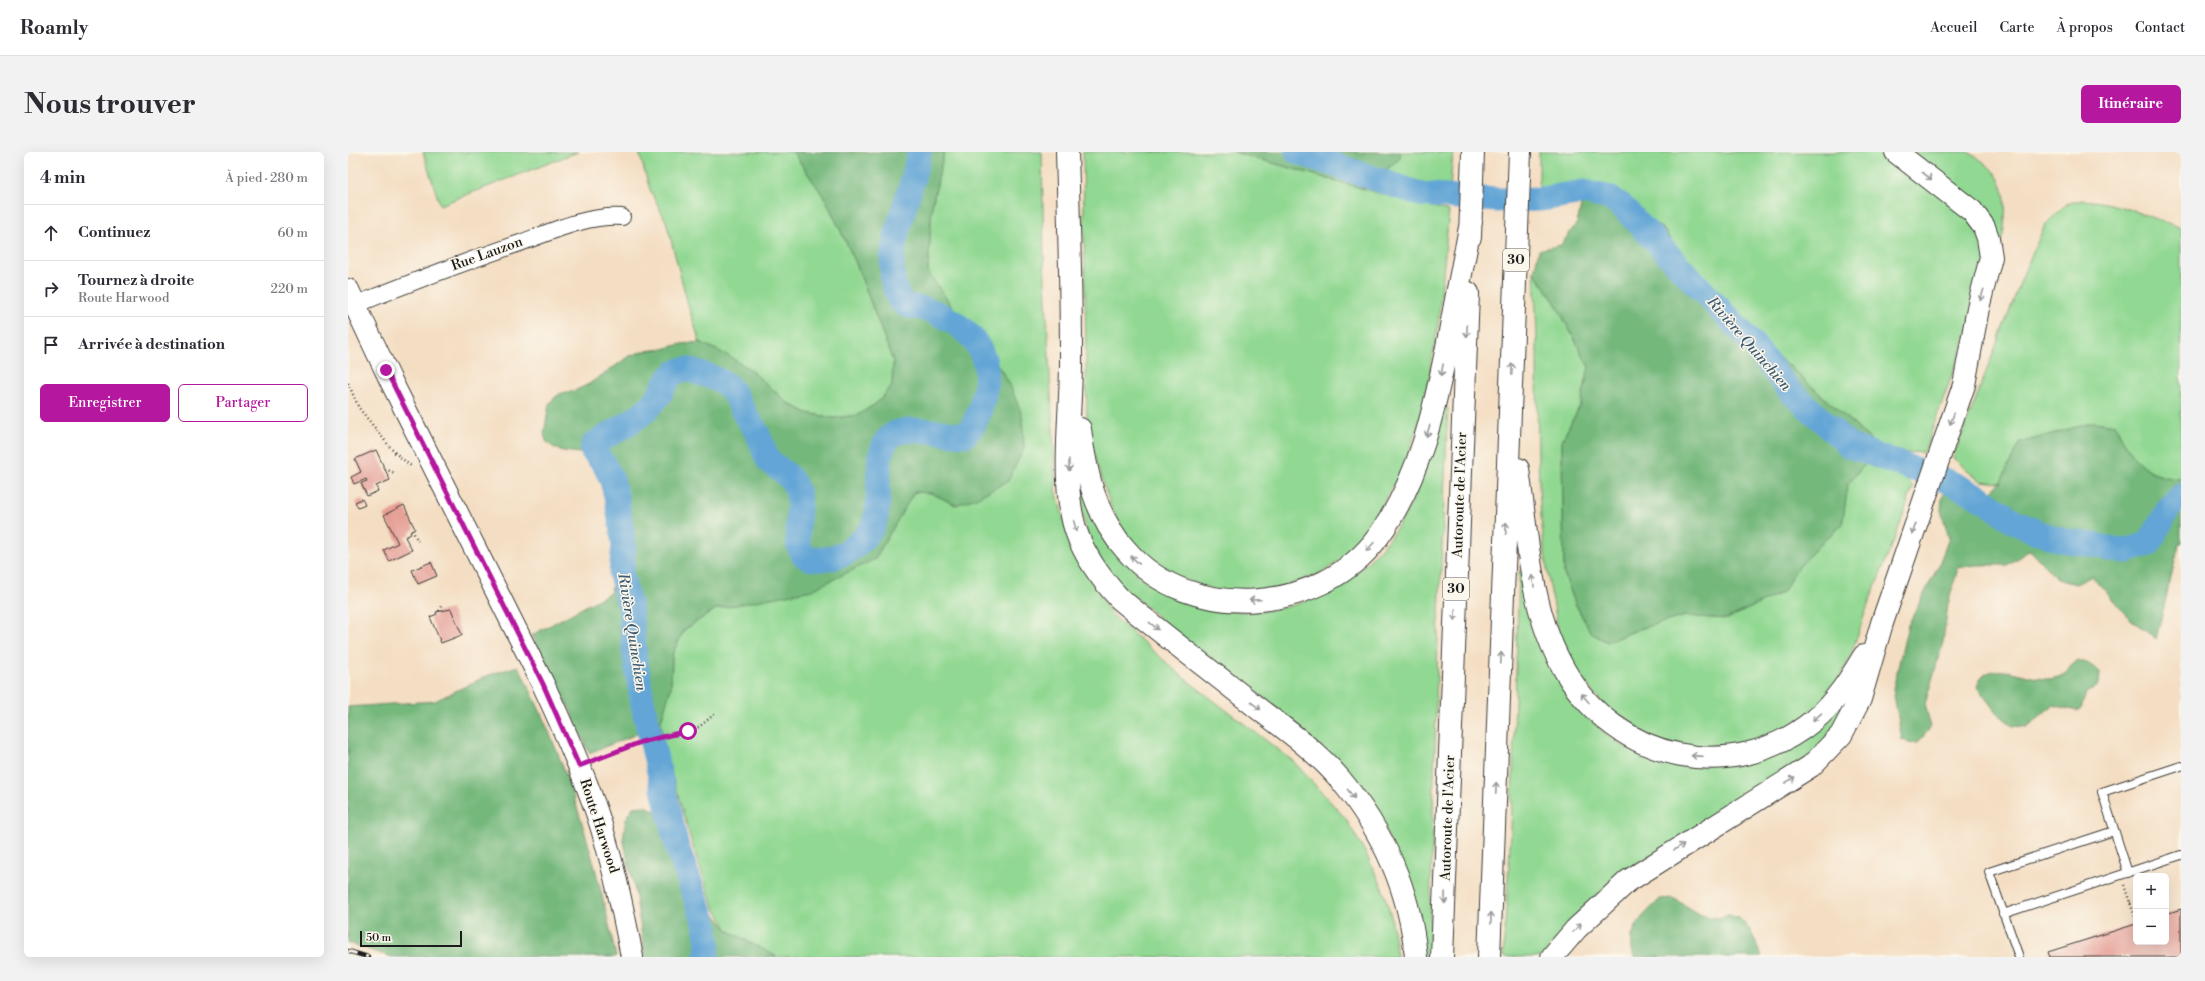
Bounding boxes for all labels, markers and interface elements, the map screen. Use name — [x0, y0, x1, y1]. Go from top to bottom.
text: Roamly — [20, 16, 88, 40]
text: Accueil — [1930, 19, 1977, 37]
text: Carte — [1999, 19, 2034, 37]
text: À propos — [2056, 19, 2113, 37]
text: Contact — [2135, 19, 2185, 37]
button: Itinéraire — [2081, 85, 2181, 123]
text: Nous trouver — [24, 87, 196, 122]
text: 4 min — [40, 167, 85, 189]
text: À pied · 280 m — [225, 170, 308, 186]
one-way arrow — [1922, 172, 1933, 180]
icon: ahead — [40, 222, 62, 244]
text: Continuez — [78, 223, 150, 242]
text: 60 m — [277, 225, 308, 241]
street label: Rue Lauzon — [449, 233, 526, 275]
road number: 30 — [1503, 249, 1529, 271]
text: Tournez à droite — [78, 271, 194, 290]
icon: right — [40, 278, 62, 300]
text: 220 m — [270, 281, 308, 297]
one-way arrow — [1978, 288, 1985, 301]
text: Route Harwood — [78, 290, 169, 306]
water label: Rivière Quinchien — [1702, 292, 1796, 396]
one-way arrow — [1463, 324, 1471, 337]
icon: arrive — [40, 334, 62, 356]
text: Arrivée à destination — [78, 335, 225, 354]
route end — [377, 361, 395, 379]
one-way arrow — [1438, 363, 1446, 376]
one-way arrow — [1508, 363, 1516, 376]
button: Enregistrer — [40, 384, 170, 422]
button: Partager — [178, 384, 308, 422]
one-way arrow — [1948, 413, 1955, 426]
one-way arrow — [1424, 425, 1431, 438]
street label: Autoroute de l'Acier — [1449, 432, 1471, 559]
one-way arrow — [1065, 458, 1073, 471]
one-way arrow — [1072, 519, 1079, 532]
one-way arrow — [1502, 522, 1510, 535]
one-way arrow — [1910, 522, 1917, 535]
one-way arrow — [1365, 542, 1374, 552]
one-way arrow — [1130, 555, 1140, 565]
water label: Rivière Quinchien — [613, 571, 651, 693]
one-way arrow — [1529, 575, 1537, 588]
road number: 30 — [1443, 578, 1469, 600]
one-way arrow — [1249, 596, 1262, 604]
one-way arrow — [1452, 608, 1459, 621]
one-way arrow — [1148, 621, 1159, 630]
one-way arrow — [1497, 652, 1505, 665]
one-way arrow — [1580, 693, 1589, 704]
one-way arrow — [1250, 702, 1261, 710]
one-way arrow — [1811, 713, 1822, 722]
route start — [679, 722, 697, 740]
one-way arrow — [1691, 752, 1704, 759]
street label: Autoroute de l'Acier — [1437, 755, 1459, 882]
street label: Route Harwood — [575, 776, 623, 876]
one-way arrow — [1784, 776, 1796, 784]
one-way arrow — [1492, 782, 1500, 795]
one-way arrow — [1347, 788, 1356, 799]
one-way arrow — [1673, 843, 1685, 851]
map controls — [2133, 873, 2169, 945]
button: + — [2133, 873, 2169, 909]
one-way arrow — [1441, 891, 1448, 904]
button: − — [2133, 909, 2169, 945]
one-way arrow — [1487, 912, 1494, 925]
one-way arrow — [1572, 923, 1582, 932]
scale bar — [360, 929, 462, 948]
text: 50 m — [366, 931, 391, 945]

